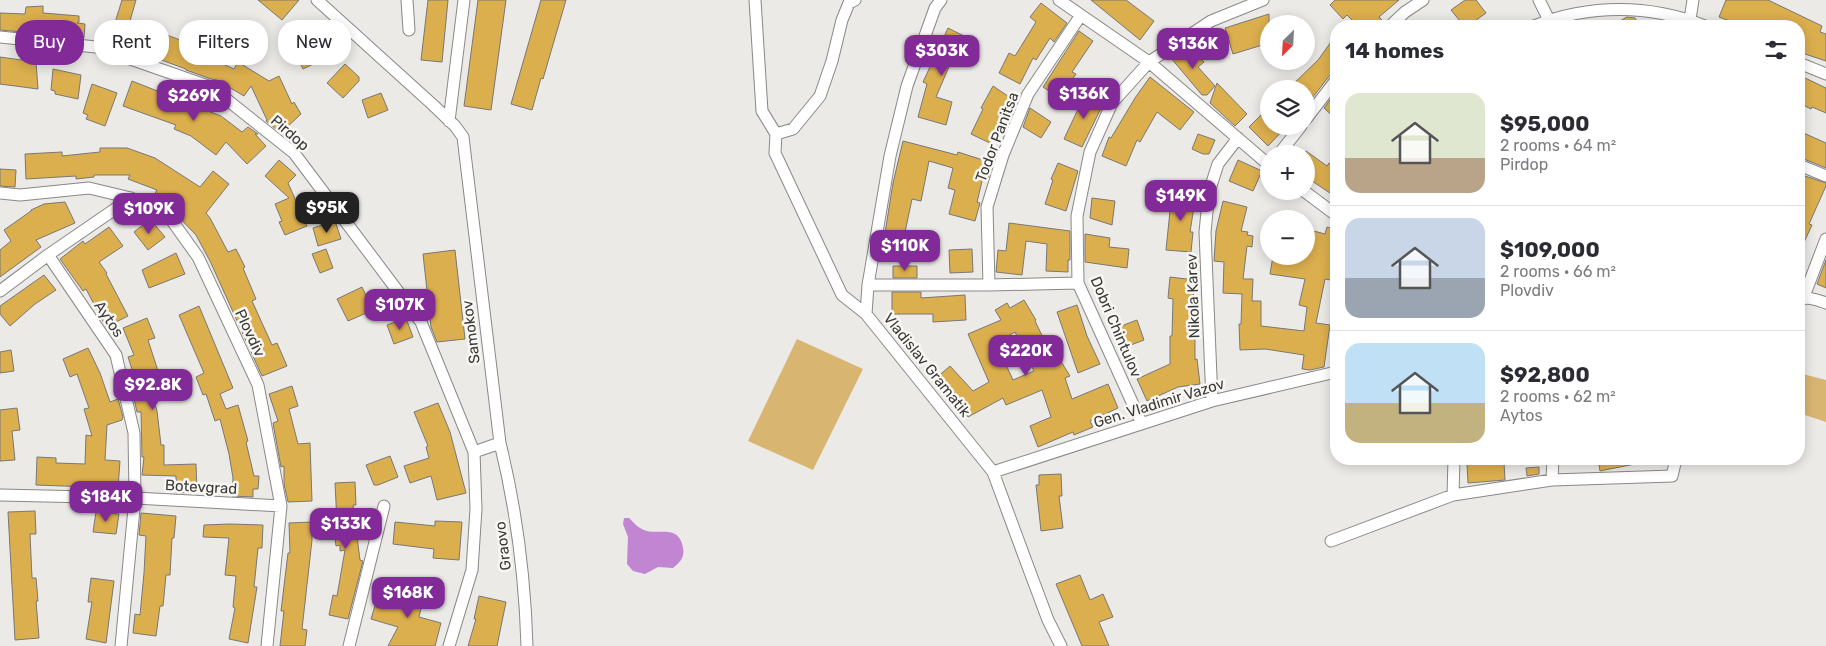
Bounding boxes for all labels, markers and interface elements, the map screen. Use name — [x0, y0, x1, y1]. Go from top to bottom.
north arrow — [1260, 15, 1315, 70]
map controls — [1260, 15, 1315, 265]
chip: Buy — [15, 20, 84, 65]
chip: Rent — [94, 20, 169, 65]
chip: Filters — [179, 20, 268, 65]
chip: New — [278, 20, 351, 65]
pin: $136K — [1158, 28, 1228, 70]
pin: $303K — [907, 34, 977, 77]
text: $136K — [1168, 34, 1218, 53]
icon: filters — [1762, 36, 1790, 64]
text: 14 homes — [1345, 38, 1444, 63]
text: $303K — [915, 41, 969, 60]
pin: $136K — [1049, 78, 1119, 120]
pin: $269K — [159, 80, 229, 122]
button: layers — [1260, 80, 1315, 135]
text: $136K — [1059, 84, 1109, 103]
text: $269K — [168, 86, 220, 105]
street label: Todor Panitsa — [972, 90, 1022, 184]
street label: Pirdop — [267, 111, 313, 155]
text: $95,000 — [1500, 111, 1590, 136]
icon: home — [1385, 113, 1445, 173]
text: 2 rooms · 64 m² — [1500, 136, 1616, 155]
button: + — [1260, 145, 1315, 200]
text: Pirdop — [1500, 155, 1548, 174]
pin: $149K — [1146, 180, 1216, 222]
text: $149K — [1156, 186, 1206, 205]
pin: $109K — [114, 192, 184, 235]
pin: $95K — [297, 192, 357, 234]
text: $95K — [306, 198, 348, 217]
text: $109K — [124, 199, 174, 218]
button: − — [1260, 210, 1315, 265]
pin: $110K — [870, 230, 940, 272]
text: $110K — [881, 236, 929, 255]
text: $109,000 — [1500, 237, 1600, 262]
icon: home — [1385, 238, 1445, 298]
street label: Nikola Karev — [1183, 253, 1203, 339]
text: 2 rooms · 66 m² — [1500, 262, 1616, 281]
street label: Dobri Chintulov — [1087, 274, 1145, 380]
text: Plovdiv — [1500, 281, 1554, 300]
pin: $107K — [365, 288, 435, 331]
text: $107K — [375, 295, 425, 314]
street label: Aytos — [90, 297, 128, 341]
street label: Samokov — [458, 299, 484, 365]
street label: Plovdiv — [231, 306, 269, 360]
street label: Vladislav Gramatik — [880, 310, 974, 421]
pin: $220K — [991, 334, 1061, 377]
text: $220K — [1000, 341, 1052, 360]
text: $92,800 — [1500, 362, 1590, 387]
icon: home — [1385, 363, 1445, 423]
pin: $92.8K — [112, 368, 194, 411]
street label: Gen. Vladimir Vazov — [1091, 374, 1227, 432]
text: $92.8K — [124, 375, 182, 394]
text: 2 rooms · 62 m² — [1500, 387, 1616, 406]
text: Aytos — [1500, 406, 1543, 425]
street label: Botevgrad — [164, 476, 238, 498]
pin: $184K — [71, 480, 141, 523]
text: $184K — [80, 487, 132, 506]
pin: $133K — [311, 508, 381, 550]
text: $133K — [321, 514, 371, 533]
street label: Graovo — [491, 521, 515, 571]
pin: $168K — [373, 576, 443, 619]
text: $168K — [383, 583, 433, 602]

